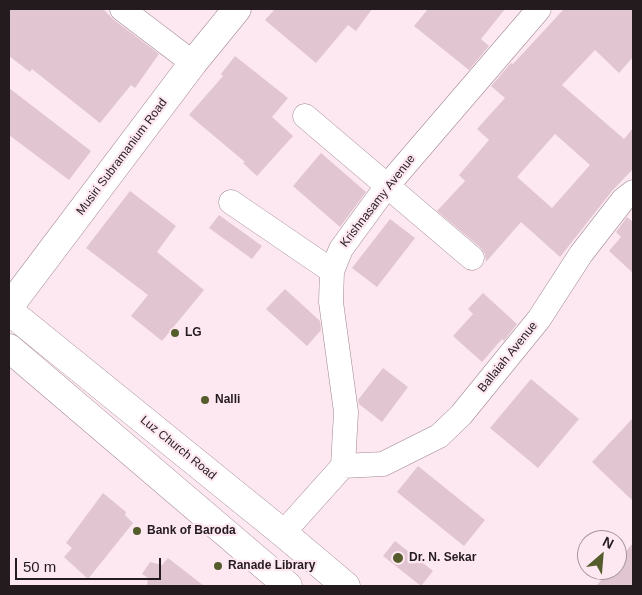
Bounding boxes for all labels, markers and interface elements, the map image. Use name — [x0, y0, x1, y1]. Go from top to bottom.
street label: Musiri Subramanium Road — [74, 96, 170, 218]
street label: Krishnasamy Avenue — [337, 152, 419, 250]
street label: Ballaiah Avenue — [475, 319, 541, 395]
place label: LG — [185, 326, 202, 340]
marker: LG — [169, 327, 181, 339]
place label: Nalli — [215, 393, 240, 407]
marker: Nalli — [199, 394, 211, 406]
street label: Luz Church Road — [137, 413, 219, 483]
place label: Bank of Baroda — [147, 524, 236, 538]
marker: Bank of Baroda — [131, 525, 143, 537]
north arrow — [577, 530, 627, 580]
text: N — [600, 533, 616, 552]
scale bar — [18, 548, 164, 580]
marker: Dr. N. Sekar — [391, 551, 405, 565]
place label: Dr. N. Sekar — [409, 551, 476, 565]
text: 50 m — [23, 558, 56, 575]
place label: Ranade Library — [228, 559, 315, 573]
marker: Ranade Library — [212, 560, 224, 572]

